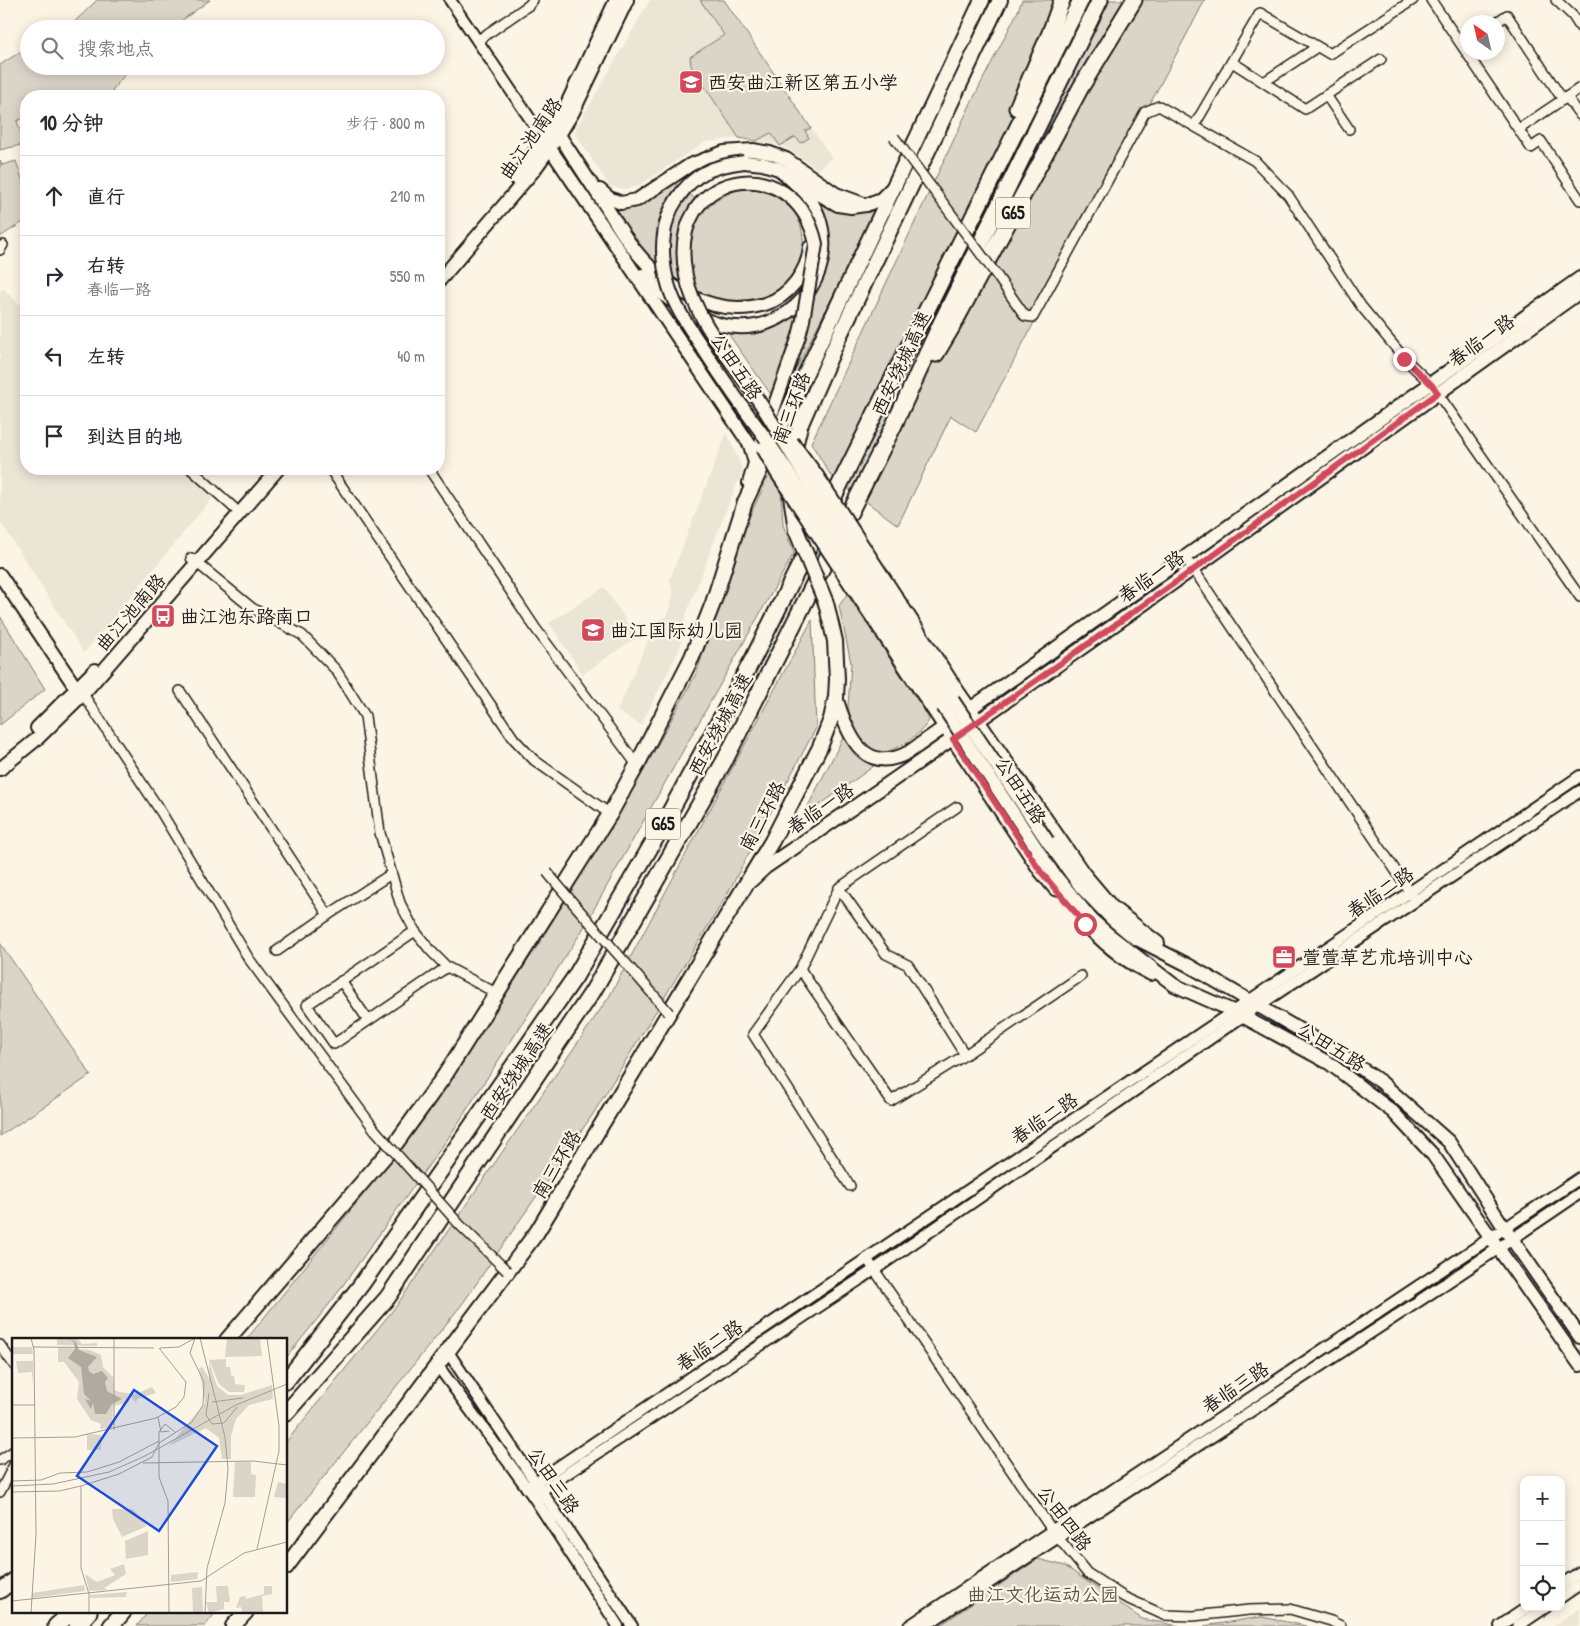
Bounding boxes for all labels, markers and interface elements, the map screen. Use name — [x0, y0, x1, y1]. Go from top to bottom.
north arrow — [1460, 15, 1505, 60]
search box — [20, 20, 445, 75]
icon: search — [38, 34, 66, 62]
text: 搜索地点 — [78, 35, 154, 61]
school or university icon: 西安曲江新区第五小学 — [678, 69, 704, 95]
place label: 西安曲江新区第五小学 — [708, 69, 898, 95]
street label: 曲江池南路 — [492, 92, 568, 184]
text: 10 分钟 — [40, 108, 104, 137]
text: 步行 · 800 m — [347, 112, 425, 134]
icon: ahead — [40, 182, 68, 210]
text: 直行 — [87, 183, 125, 209]
text: 210 m — [390, 185, 425, 207]
road number: G65 — [996, 198, 1030, 228]
text: 右转 — [87, 252, 125, 278]
icon: right — [40, 262, 68, 290]
text: 550 m — [390, 265, 425, 287]
text: 春临一路 — [87, 278, 151, 300]
street label: 西安绕城高速 — [865, 306, 937, 420]
street label: 春临一路 — [1442, 308, 1520, 372]
street label: 公田五路 — [705, 327, 769, 405]
icon: left — [40, 342, 68, 370]
text: 左转 — [87, 343, 125, 369]
text: 40 m — [397, 345, 425, 367]
route end — [1393, 348, 1416, 371]
street label: 南三环路 — [766, 368, 816, 448]
icon: arrive — [40, 422, 68, 450]
text: 到达目的地 — [87, 423, 182, 449]
street label: 春临一路 — [1112, 544, 1190, 608]
street label: 曲江池南路 — [89, 568, 171, 656]
bus stop icon: 曲江池东路南口 — [150, 603, 176, 629]
place label: 曲江池东路南口 — [180, 603, 313, 629]
school or university icon: 曲江国际幼儿园 — [580, 617, 606, 643]
place label: 曲江国际幼儿园 — [610, 617, 743, 643]
street label: 西安绕城高速 — [682, 668, 758, 780]
street label: 公田五路 — [989, 751, 1053, 829]
street label: 南三环路 — [733, 776, 791, 856]
street label: 春临一路 — [781, 776, 859, 840]
road number: G65 — [646, 809, 680, 840]
street label: 春临二路 — [1341, 860, 1419, 924]
route start — [1074, 913, 1097, 936]
office icon: 萱萱草艺术培训中心 — [1271, 944, 1297, 970]
place label: 萱萱草艺术培训中心 — [1302, 944, 1473, 970]
street label: 公田五路 — [1293, 1015, 1371, 1077]
street label: 西安绕城高速 — [473, 1016, 559, 1126]
street label: 春临二路 — [1005, 1086, 1083, 1150]
street label: 南三环路 — [525, 1125, 587, 1203]
street label: 春临二路 — [670, 1313, 748, 1377]
inset map — [12, 1338, 288, 1614]
street label: 春临三路 — [1196, 1355, 1274, 1419]
street label: 公田三路 — [522, 1441, 586, 1519]
map controls — [1520, 1476, 1565, 1611]
button: + — [1520, 1476, 1565, 1521]
street label: 公田四路 — [1032, 1480, 1098, 1556]
button: − — [1520, 1521, 1565, 1566]
button: locate — [1520, 1566, 1565, 1611]
park label: 曲江文化运动公园 — [967, 1581, 1119, 1607]

